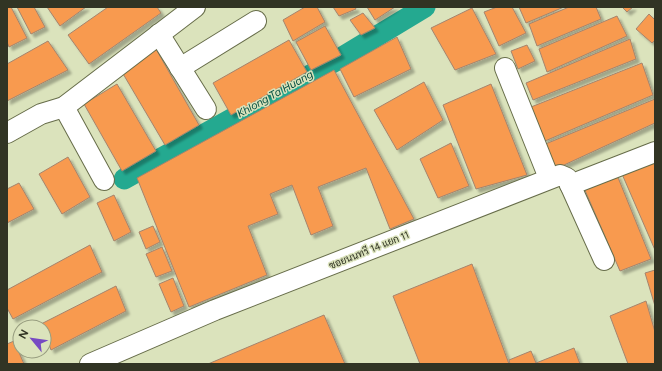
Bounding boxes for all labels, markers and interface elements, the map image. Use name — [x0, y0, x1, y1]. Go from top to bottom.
water label: Khlong Ta Huang — [235, 67, 316, 120]
street label: ซอยนนทรี 14 แยก 11 — [327, 228, 411, 272]
north arrow — [12, 319, 52, 359]
text: N — [16, 328, 31, 341]

